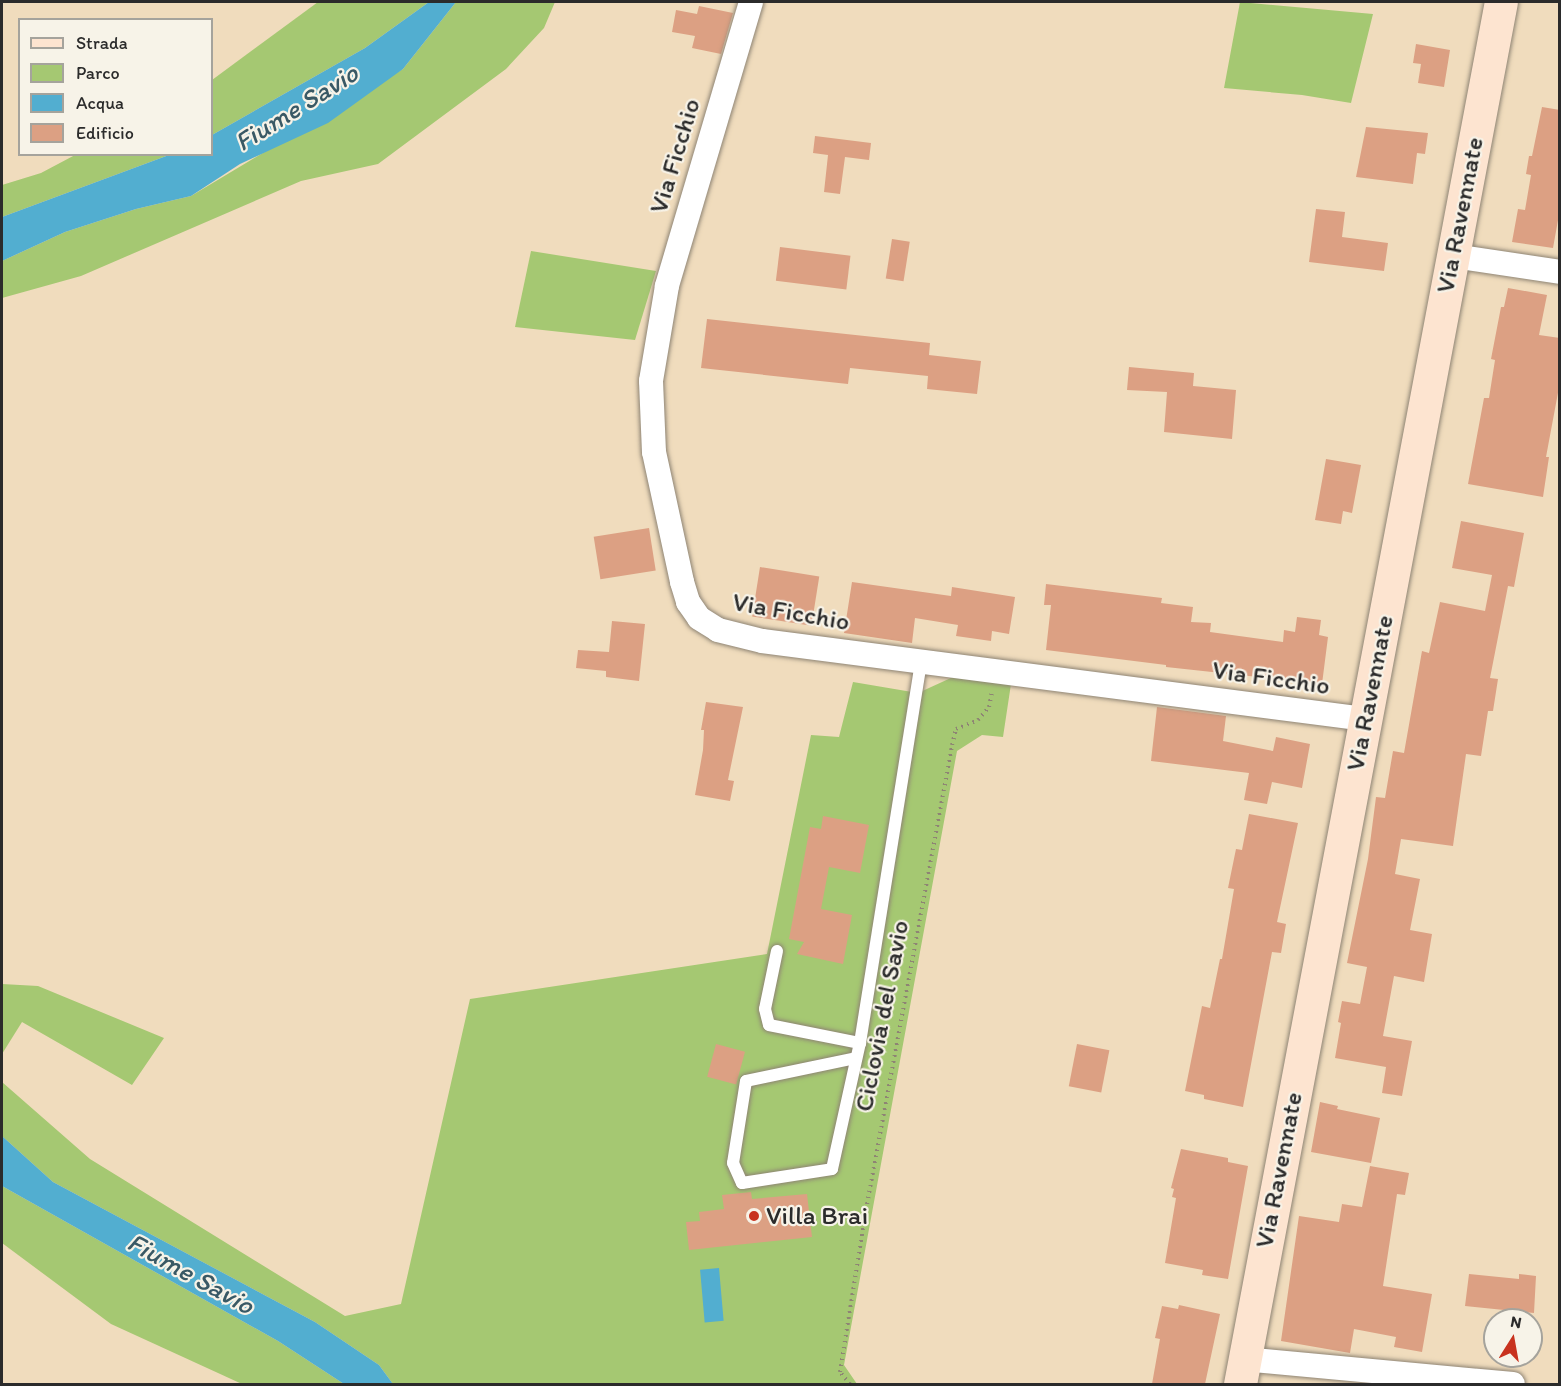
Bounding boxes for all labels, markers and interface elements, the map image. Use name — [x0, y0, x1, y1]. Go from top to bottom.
legend — [18, 18, 213, 156]
text: Strada — [76, 32, 128, 54]
water label: Fiume Savio — [228, 56, 364, 158]
text: Parco — [76, 62, 120, 84]
text: Acqua — [76, 92, 124, 114]
street label: Via Ficchio — [643, 95, 707, 217]
text: Edificio — [76, 122, 134, 144]
street label: Via Ravennate — [1430, 134, 1490, 296]
street label: Via Ficchio — [730, 586, 852, 638]
street label: Via Ravennate — [1340, 612, 1400, 774]
street label: Via Ficchio — [1210, 654, 1332, 702]
street label: Ciclovia del Savio — [848, 918, 916, 1114]
street label: Via Ravennate — [1249, 1089, 1309, 1251]
place label: Villa Brai — [766, 1200, 869, 1232]
marker: Villa Brai — [747, 1209, 761, 1223]
water label: Fiume Savio — [122, 1225, 260, 1321]
north arrow — [1483, 1308, 1543, 1368]
text: N — [1509, 1311, 1523, 1332]

